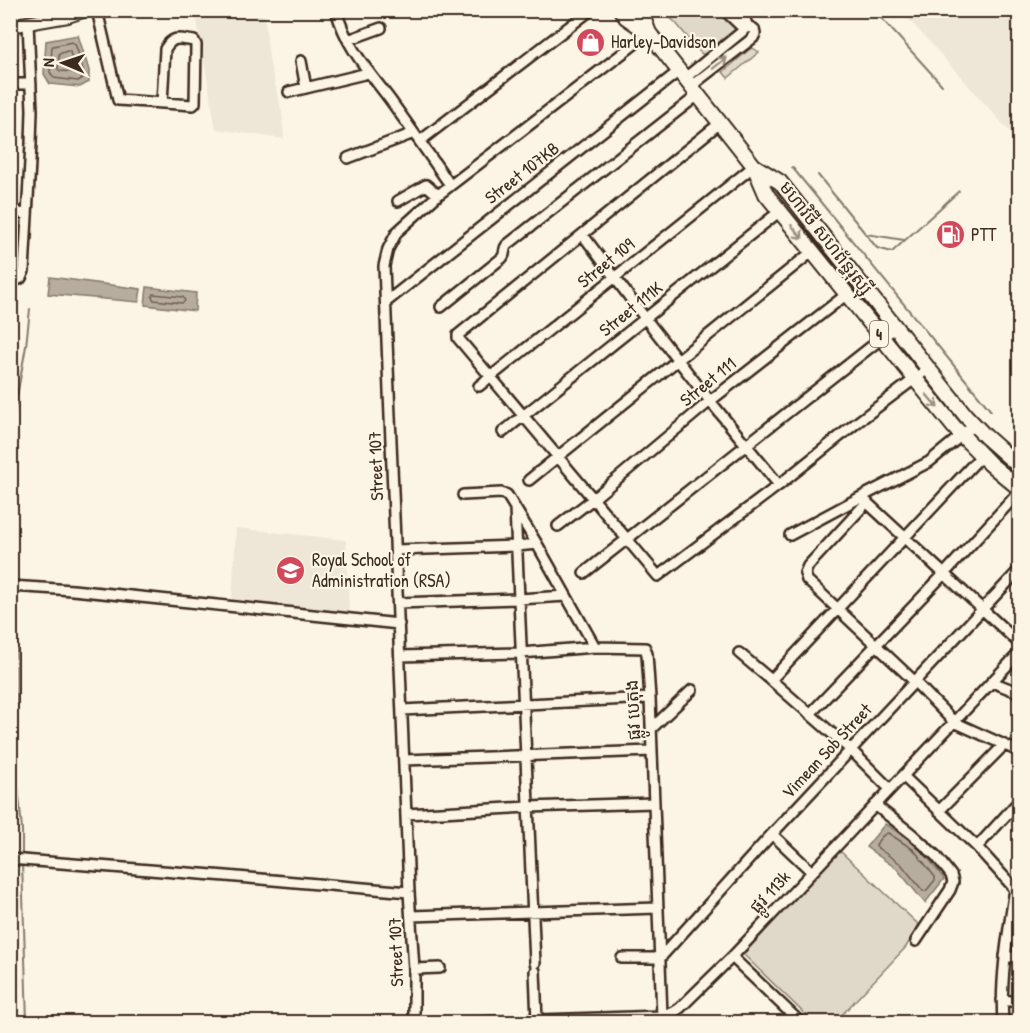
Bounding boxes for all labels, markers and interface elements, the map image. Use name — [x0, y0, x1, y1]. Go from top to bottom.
shop icon: Harley-Davidson — [574, 26, 606, 58]
place label: Harley-Davidson — [611, 29, 716, 54]
north arrow — [33, 33, 93, 93]
one-way arrow — [712, 56, 728, 69]
text: N — [37, 57, 59, 67]
street label: Street 107KB — [479, 136, 564, 210]
street label: មហាវិថី សហព័ន្ធរុស្ស៊ី — [770, 175, 879, 303]
fuel station icon: PTT — [934, 219, 966, 251]
place label: PTT — [971, 222, 997, 247]
one-way arrow — [791, 224, 804, 240]
street label: Street 109 — [572, 231, 640, 293]
street label: Street 111K — [594, 275, 668, 342]
road number: 4 — [870, 321, 888, 347]
street label: Street 111 — [674, 351, 741, 412]
one-way arrow — [926, 393, 939, 409]
street label: Street 107 — [362, 431, 389, 501]
place label: Royal School of Administration (RSA) — [312, 547, 451, 593]
school or university icon: Royal School of Administration (RSA) — [275, 554, 307, 586]
street label: ផ្លូវ បេតុង — [618, 679, 651, 741]
street label: Vimean Sob Street — [776, 697, 878, 804]
street label: ផ្លូវ 113k — [743, 864, 799, 921]
street label: Street 107 — [382, 917, 409, 987]

